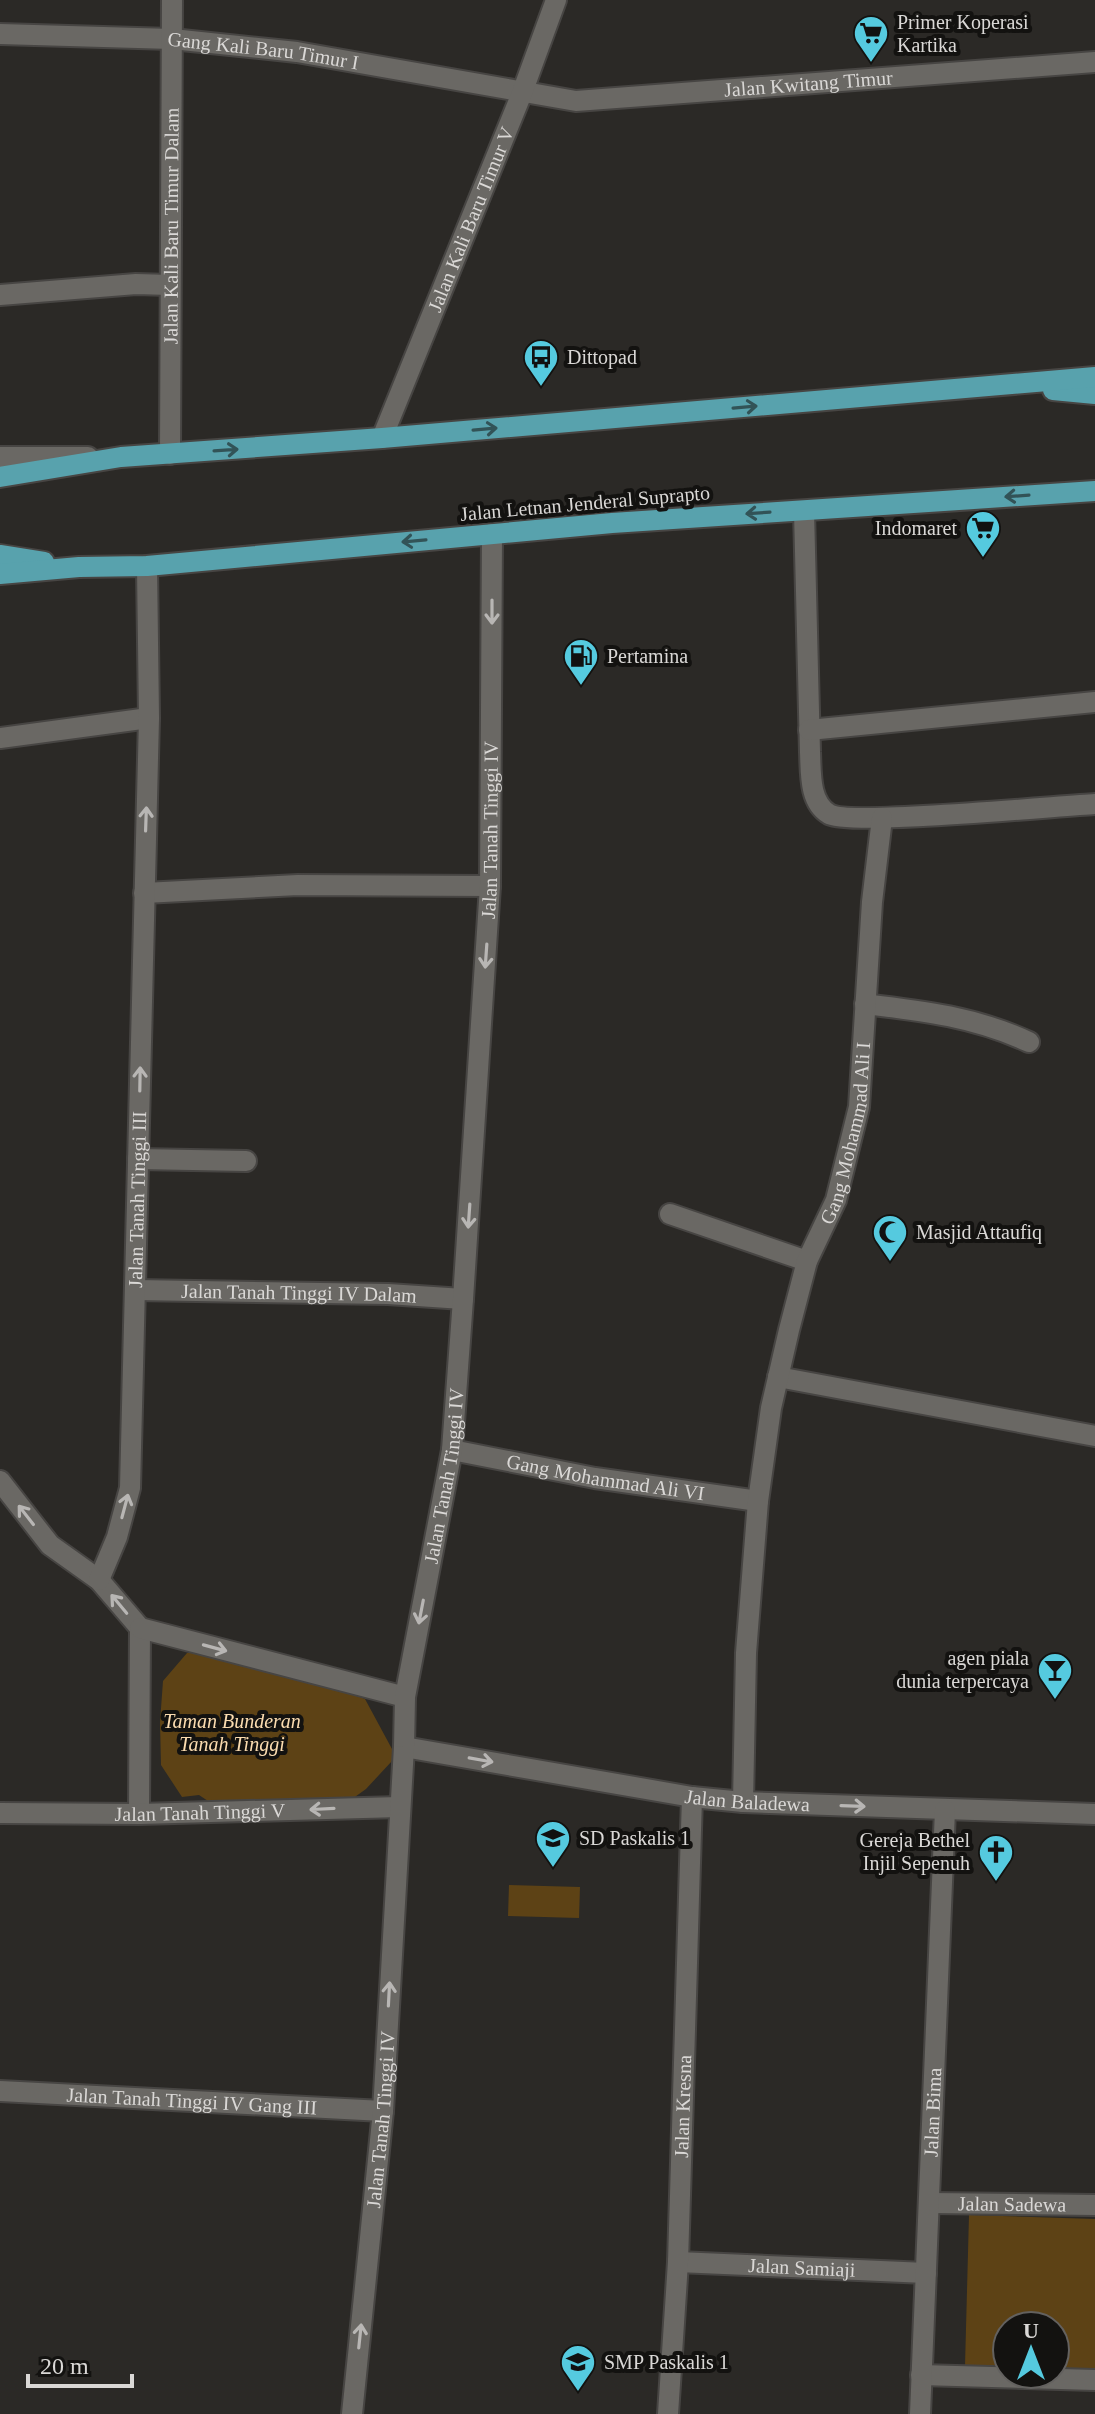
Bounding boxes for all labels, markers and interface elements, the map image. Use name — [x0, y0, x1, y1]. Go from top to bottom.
place label: Primer Koperasi Kartika — [897, 11, 1029, 56]
supermarket icon: Primer Koperasi Kartika — [852, 14, 890, 64]
street label: Gang Kali Baru Timur I — [167, 28, 360, 74]
street label: Jalan Kwitang Timur — [723, 66, 894, 101]
street label: Jalan Kali Baru Timur Dalam — [159, 107, 183, 344]
street label: Jalan Kali Baru Timur V — [423, 123, 518, 315]
bus stop icon: Dittopad — [522, 338, 560, 388]
place label: Dittopad — [567, 346, 637, 369]
one-way arrow — [731, 399, 758, 414]
one-way arrow — [472, 421, 498, 436]
one-way arrow — [212, 442, 239, 457]
street label: Jalan Letnan Jenderal Suprapto — [459, 481, 711, 526]
one-way arrow — [1004, 489, 1031, 504]
one-way arrow — [745, 506, 772, 521]
supermarket icon: Indomaret — [964, 509, 1002, 559]
place label: Indomaret — [875, 517, 957, 539]
one-way arrow — [401, 534, 428, 549]
one-way arrow — [484, 598, 500, 625]
fuel station icon: Pertamina — [562, 637, 600, 687]
place label: Pertamina — [607, 645, 688, 667]
street label: Jalan Tanah Tinggi IV — [477, 740, 503, 919]
one-way arrow — [138, 806, 154, 833]
one-way arrow — [478, 942, 493, 969]
street label: Gang Mohammad Ali I — [815, 1041, 874, 1228]
one-way arrow — [132, 1066, 147, 1093]
street label: Jalan Tanah Tinggi III — [124, 1111, 151, 1288]
one-way arrow — [461, 1202, 476, 1229]
mosque icon: Masjid Attaufiq — [871, 1213, 909, 1263]
place label: Masjid Attaufiq — [916, 1221, 1042, 1244]
street label: Jalan Tanah Tinggi IV Dalam — [181, 1280, 418, 1307]
street label: Jalan Tanah Tinggi IV — [420, 1387, 468, 1566]
street label: Gang Mohammad Ali VI — [505, 1450, 706, 1504]
one-way arrow — [118, 1494, 133, 1520]
one-way arrow — [18, 1505, 35, 1526]
one-way arrow — [110, 1594, 128, 1614]
one-way arrow — [413, 1599, 428, 1624]
one-way arrow — [202, 1641, 228, 1656]
place label: agen piala dunia terpercaya — [896, 1647, 1029, 1693]
bar icon: agen piala dunia terpercaya — [1036, 1651, 1074, 1701]
park label: Taman Bunderan Tanah Tinggi — [163, 1710, 301, 1756]
one-way arrow — [468, 1753, 494, 1768]
street label: Jalan Baladewa — [683, 1785, 810, 1815]
street label: Jalan Tanah Tinggi V — [115, 1799, 286, 1825]
one-way arrow — [839, 1799, 866, 1814]
one-way arrow — [309, 1802, 336, 1817]
school or university icon: SD Paskalis 1 — [534, 1819, 572, 1869]
place label: SD Paskalis 1 — [579, 1827, 690, 1849]
place label: Gereja Bethel Injil Sepenuh — [860, 1829, 970, 1875]
church icon: Gereja Bethel Injil Sepenuh — [977, 1833, 1015, 1883]
one-way arrow — [382, 1981, 397, 2008]
street label: Jalan Tanah Tinggi IV — [362, 2030, 399, 2209]
street label: Jalan Kresna — [670, 2055, 695, 2158]
street label: Jalan Bima — [920, 2067, 945, 2157]
street label: Jalan Tanah Tinggi IV Gang III — [66, 2083, 318, 2119]
street label: Jalan Sadewa — [958, 2192, 1066, 2216]
street label: Jalan Samiaji — [748, 2254, 856, 2282]
north arrow — [991, 2310, 1071, 2390]
text: U — [1023, 2318, 1039, 2343]
one-way arrow — [353, 2323, 368, 2350]
scale bar — [28, 2338, 132, 2388]
school or university icon: SMP Paskalis 1 — [559, 2343, 597, 2393]
place label: SMP Paskalis 1 — [604, 2351, 729, 2373]
text: 20 m — [40, 2353, 89, 2379]

